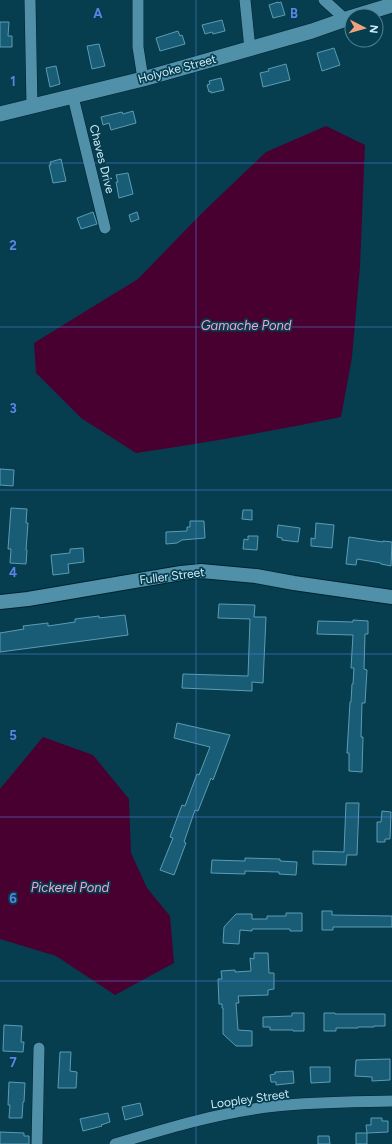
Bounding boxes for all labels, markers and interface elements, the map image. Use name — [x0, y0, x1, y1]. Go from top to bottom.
text: A — [93, 6, 103, 21]
text: B — [290, 6, 298, 21]
north arrow — [344, 8, 384, 48]
text: N — [367, 24, 380, 34]
street label: Holyoke Street — [136, 52, 218, 86]
text: 1 — [10, 74, 16, 89]
street label: Chaves Drive — [87, 123, 117, 195]
text: 2 — [9, 238, 17, 253]
water label: Gamache Pond — [201, 318, 292, 333]
text: 3 — [9, 401, 17, 416]
text: 4 — [9, 565, 17, 580]
street label: Fuller Street — [139, 565, 206, 587]
text: 5 — [9, 728, 17, 743]
water label: Pickerel Pond — [31, 880, 110, 895]
text: 6 — [9, 891, 17, 906]
text: 7 — [9, 1055, 17, 1070]
street label: Loopley Street — [210, 1086, 291, 1111]

